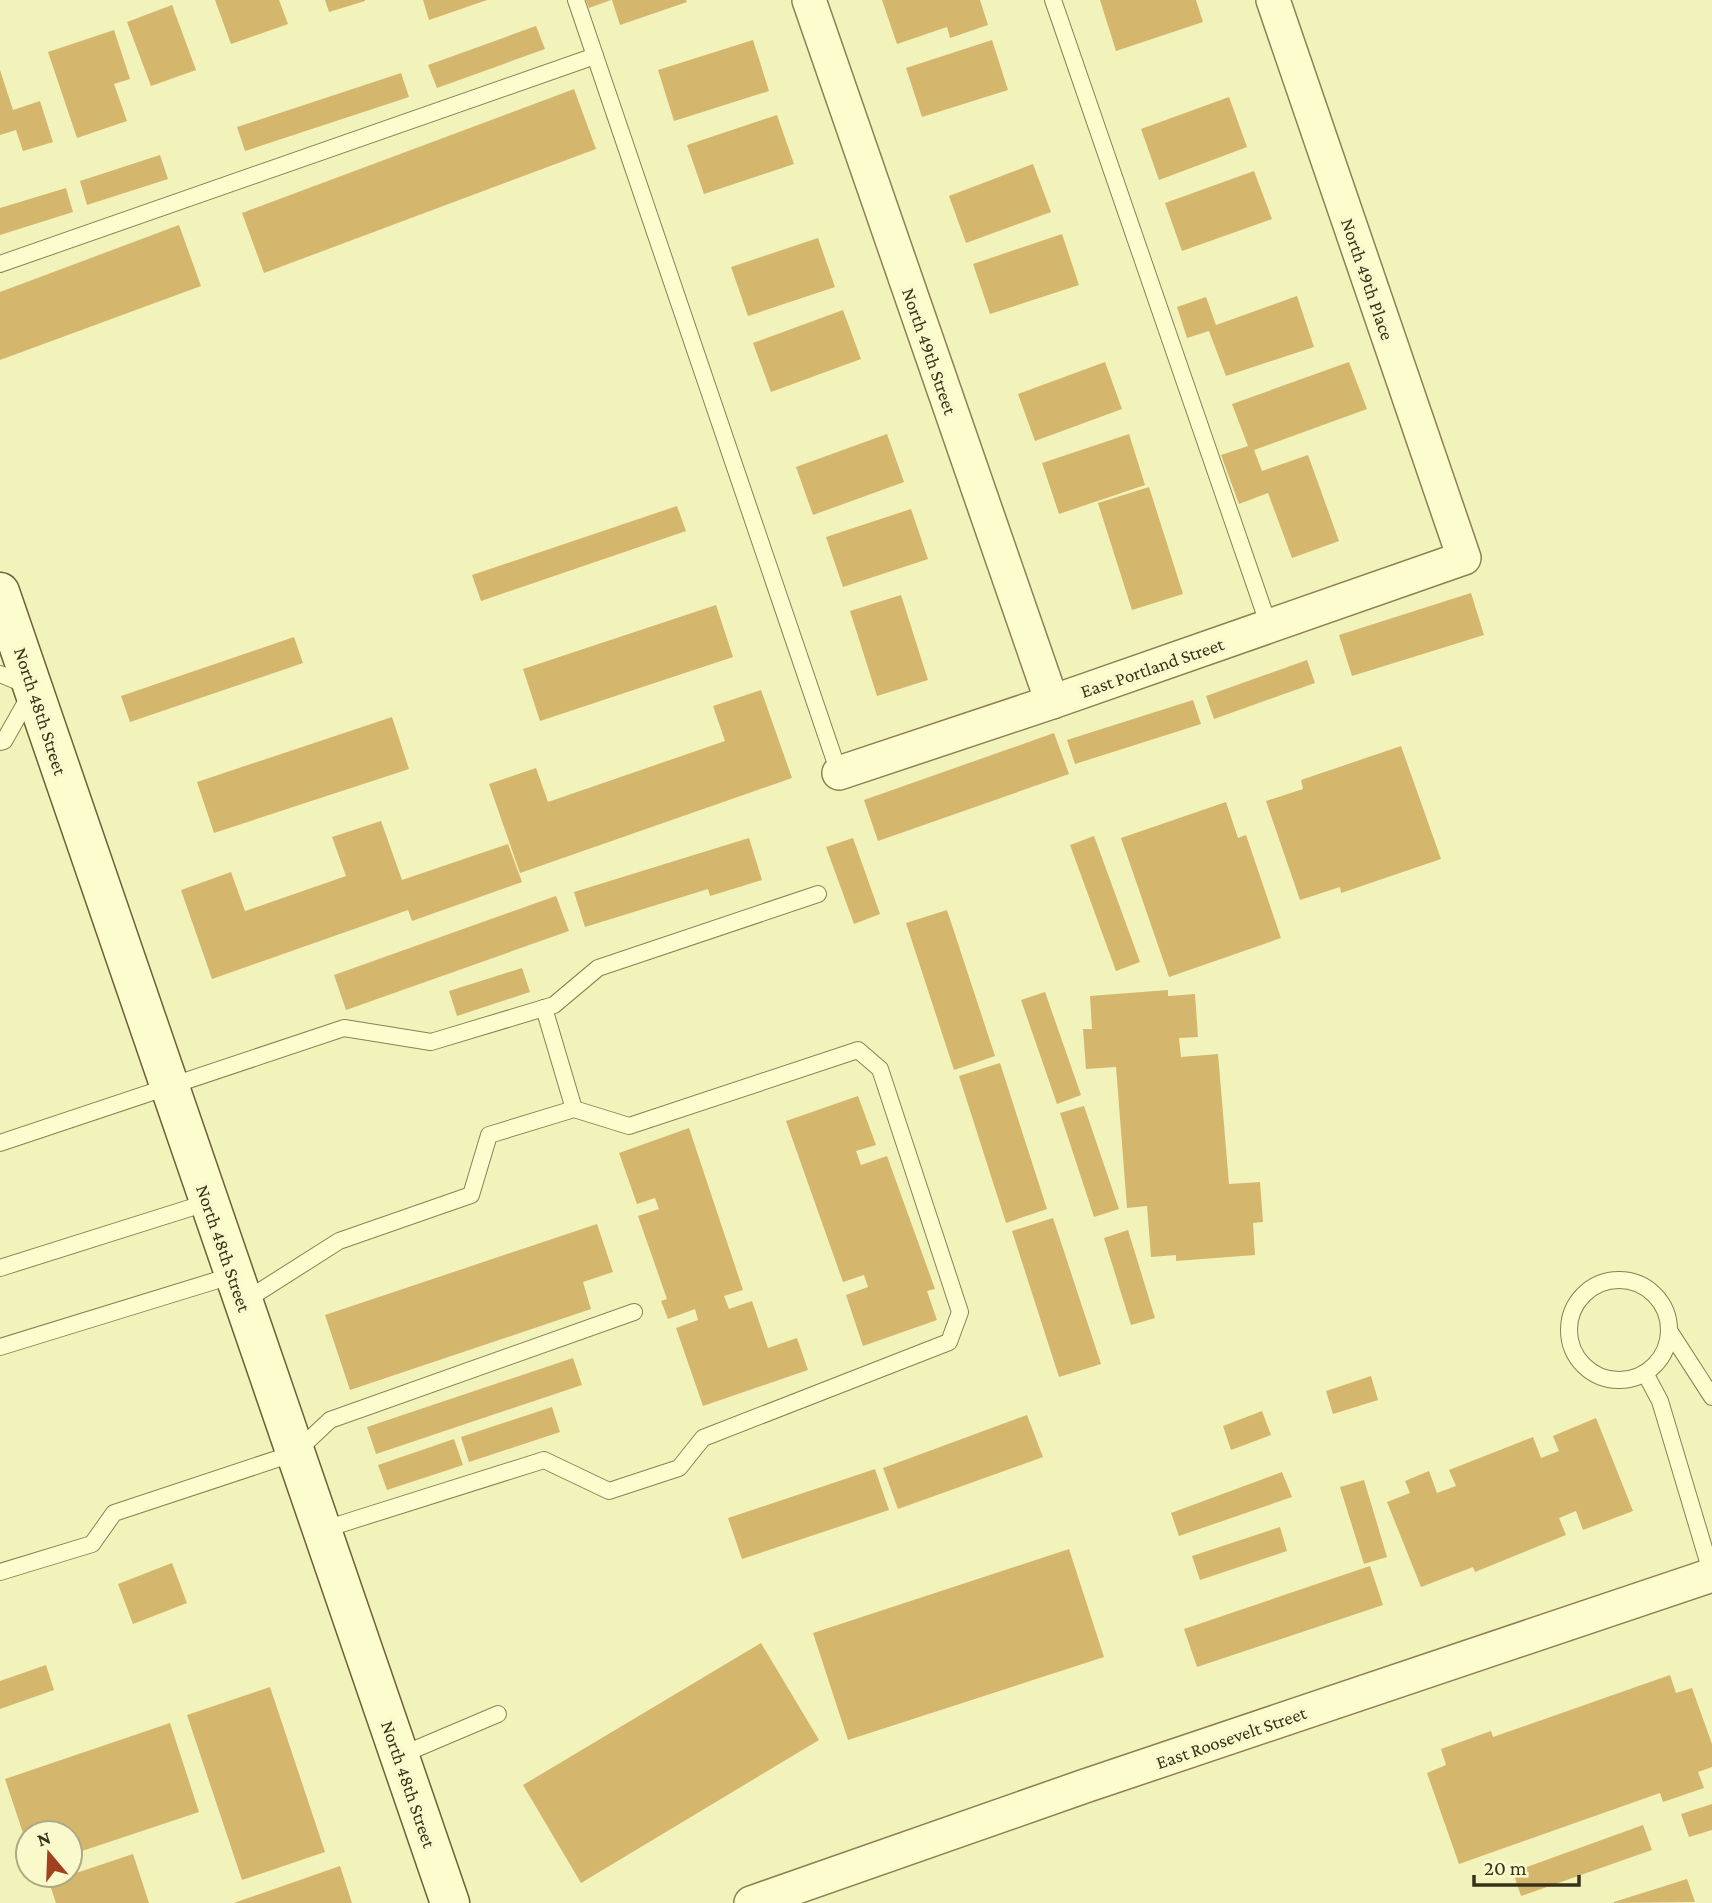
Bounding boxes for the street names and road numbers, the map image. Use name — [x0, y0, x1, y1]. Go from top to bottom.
street label: North 49th Place — [1337, 216, 1398, 343]
street label: North 49th Street — [898, 285, 961, 418]
street label: East Portland Street — [1078, 633, 1227, 702]
street label: North 48th Street — [10, 645, 71, 778]
street label: North 48th Street — [192, 1182, 255, 1315]
street label: East Roosevelt Street — [1153, 1702, 1310, 1773]
street label: North 48th Street — [377, 1718, 440, 1851]

